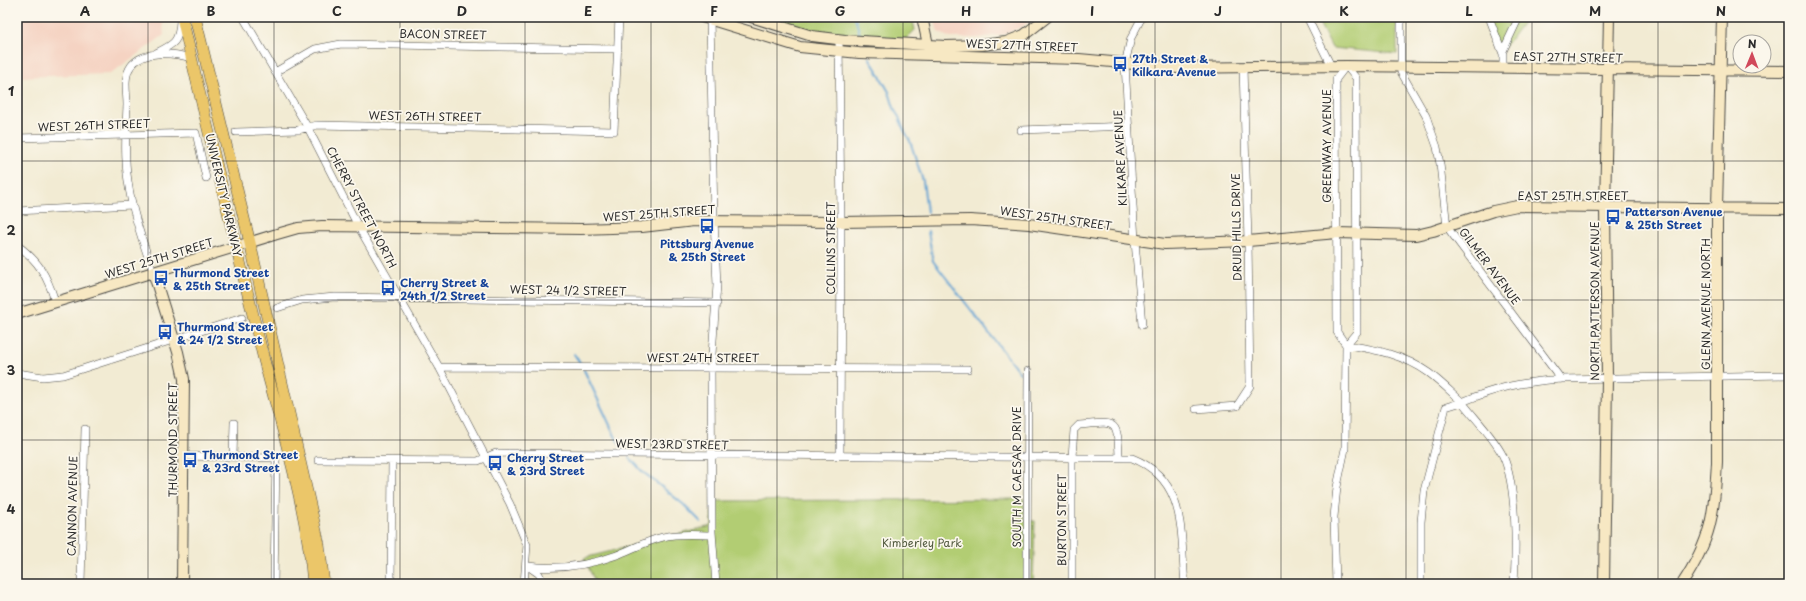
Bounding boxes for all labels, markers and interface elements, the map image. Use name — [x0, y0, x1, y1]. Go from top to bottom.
text: A — [80, 1, 90, 20]
text: B — [207, 1, 216, 20]
text: C — [332, 1, 342, 20]
text: D — [457, 1, 467, 20]
text: E — [584, 1, 592, 20]
text: F — [710, 1, 718, 20]
text: G — [835, 1, 845, 20]
text: H — [961, 1, 971, 20]
text: I — [1090, 1, 1094, 20]
text: J — [1214, 1, 1222, 20]
text: K — [1339, 1, 1349, 20]
text: L — [1465, 1, 1473, 20]
text: M — [1589, 1, 1601, 20]
text: N — [1716, 1, 1726, 20]
street label: BACON STREET — [399, 25, 487, 43]
north arrow — [1732, 34, 1772, 74]
street label: WEST 27TH STREET — [966, 35, 1079, 55]
text: N — [1748, 35, 1757, 52]
street label: EAST 27TH STREET — [1513, 48, 1623, 66]
place label: 27th Street & Kilkara Avenue — [1132, 50, 1216, 80]
bus stop icon: 27th Street & Kilkara Avenue — [1111, 55, 1129, 73]
text: 1 — [8, 81, 14, 100]
street label: GREENWAY AVENUE — [1318, 89, 1335, 203]
street label: WEST 26TH STREET — [369, 107, 482, 125]
street label: KILKARE AVENUE — [1109, 109, 1131, 207]
street label: WEST 26TH STREET — [37, 115, 151, 135]
street label: UNIVERSITY PARKWAY — [202, 132, 246, 258]
street label: CHERRY STREET NORTH — [323, 143, 401, 271]
street label: DRUID HILLS DRIVE — [1227, 173, 1245, 281]
street label: EAST 25TH STREET — [1518, 187, 1629, 204]
street label: WEST 25TH STREET — [602, 201, 716, 225]
street label: COLLINS STREET — [822, 201, 839, 294]
street label: WEST 25TH STREET — [999, 202, 1113, 234]
place label: Patterson Avenue & 25th Street — [1625, 203, 1722, 233]
bus stop icon: Patterson Avenue & 25th Street — [1604, 208, 1622, 226]
bus stop icon: Pittsburg Avenue & 25th Street — [698, 217, 716, 235]
text: 2 — [6, 220, 16, 239]
street label: NORTH PATTERSON AVENUE — [1586, 221, 1603, 381]
street label: GILMER AVENUE — [1455, 224, 1525, 308]
street label: WEST 25TH STREET — [103, 233, 216, 283]
place label: Pittsburg Avenue & 25th Street — [660, 235, 754, 265]
street label: GLENN AVENUE NORTH — [1697, 238, 1714, 370]
place label: Thurmond Street & 25th Street — [173, 264, 269, 294]
bus stop icon: Thurmond Street & 25th Street — [152, 269, 170, 287]
place label: Cherry Street & 24th 1/2 Street — [400, 274, 489, 304]
bus stop icon: Cherry Street & 24th 1/2 Street — [379, 279, 397, 297]
street label: WEST 24 1/2 STREET — [510, 280, 627, 300]
place label: Thurmond Street & 24 1/2 Street — [177, 318, 273, 348]
bus stop icon: Thurmond Street & 24 1/2 Street — [156, 323, 174, 341]
street label: WEST 24TH STREET — [647, 349, 760, 366]
text: 3 — [7, 360, 16, 379]
street label: THURMOND STREET — [164, 382, 181, 497]
street label: SOUTH M CAESAR DRIVE — [1008, 406, 1025, 548]
street label: WEST 23RD STREET — [615, 435, 729, 453]
place label: Thurmond Street & 23rd Street — [202, 446, 298, 476]
place label: Cherry Street & 23rd Street — [507, 449, 585, 479]
bus stop icon: Thurmond Street & 23rd Street — [181, 451, 199, 469]
bus stop icon: Cherry Street & 23rd Street — [486, 454, 504, 472]
street label: CANNON AVENUE — [63, 456, 81, 556]
street label: BURTON STREET — [1053, 473, 1070, 566]
text: 4 — [7, 499, 16, 518]
park label: Kimberley Park — [882, 534, 962, 551]

